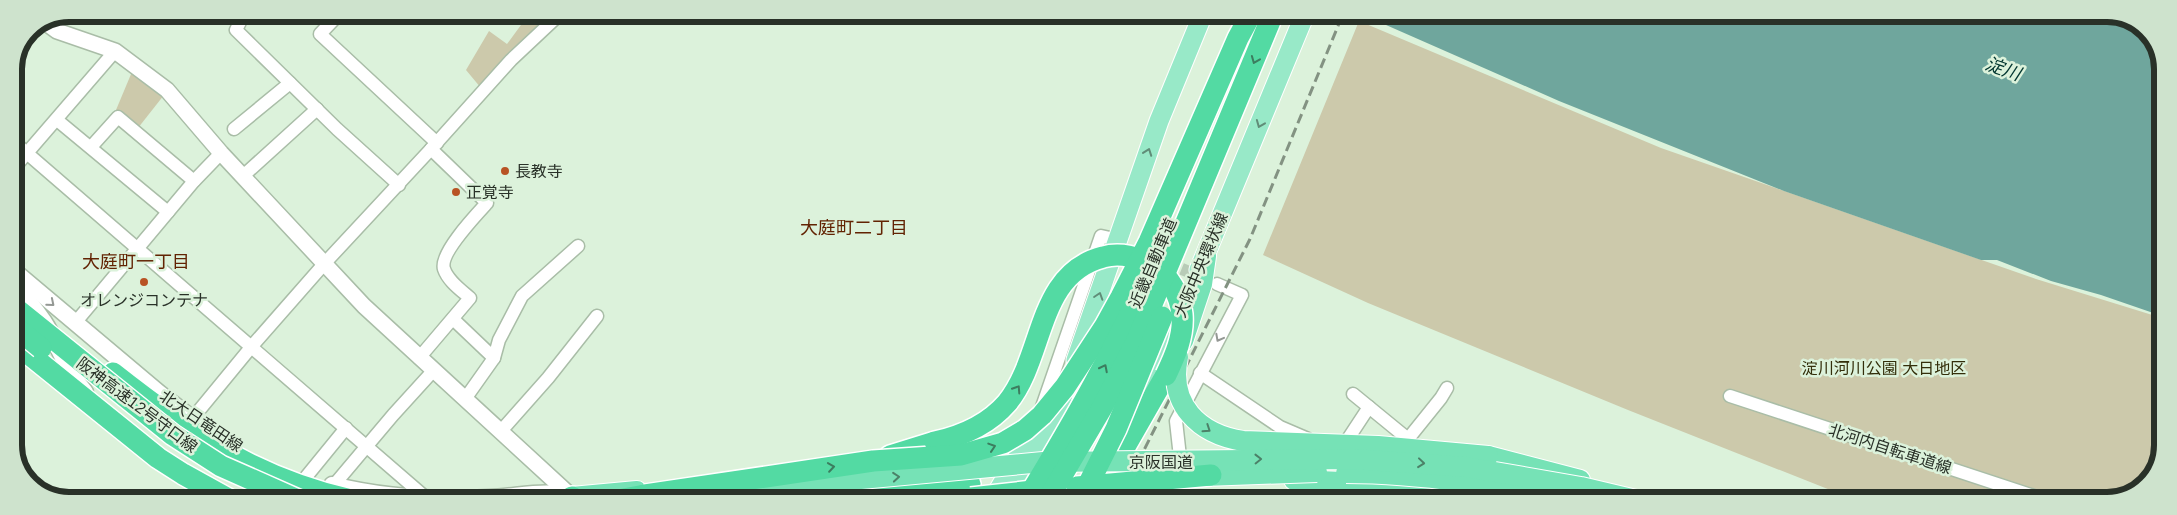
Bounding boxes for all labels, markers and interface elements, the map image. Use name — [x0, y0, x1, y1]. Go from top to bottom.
water label: 淀川 — [1983, 54, 2025, 85]
one-way arrow — [1251, 55, 1261, 64]
one-way arrow — [1256, 119, 1267, 128]
one-way arrow — [1142, 148, 1152, 157]
place label: 長教寺 — [515, 163, 563, 180]
marker: 長教寺 — [499, 165, 511, 177]
place label: 正覚寺 — [466, 184, 514, 201]
marker: 正覚寺 — [450, 186, 462, 198]
street label: 大阪中央環状線 — [1171, 210, 1231, 320]
street label: 近畿自動車道 — [1126, 215, 1180, 311]
district label: 大庭町二丁目 — [800, 218, 908, 238]
district label: 大庭町一丁目 — [82, 252, 190, 272]
marker: オレンジコンテナ — [138, 276, 150, 288]
place label: オレンジコンテナ — [80, 292, 208, 309]
one-way arrow — [1093, 292, 1103, 301]
one-way arrow — [46, 297, 55, 306]
one-way arrow — [1215, 332, 1225, 341]
street label: 阪神高速12号守口線 — [74, 354, 200, 456]
park label: 淀川河川公園 大日地区 — [1802, 360, 1966, 377]
one-way arrow — [1098, 364, 1108, 373]
one-way arrow — [1011, 385, 1020, 394]
street label: 北大日竜田線 — [156, 387, 246, 455]
street label: 北河内自転車道線 — [1826, 421, 1954, 477]
one-way arrow — [1201, 423, 1211, 432]
one-way arrow — [987, 443, 996, 453]
street label: 京阪国道 — [1129, 454, 1193, 471]
one-way arrow — [1255, 454, 1263, 464]
one-way arrow — [1417, 457, 1425, 468]
one-way arrow — [828, 462, 836, 473]
one-way arrow — [893, 471, 901, 482]

